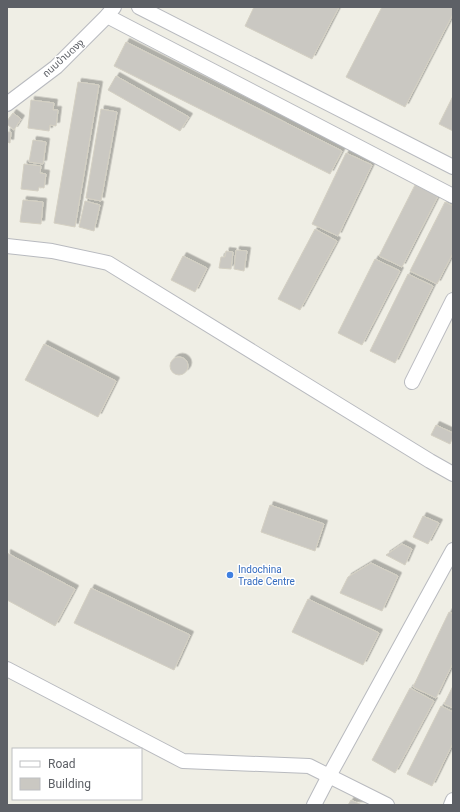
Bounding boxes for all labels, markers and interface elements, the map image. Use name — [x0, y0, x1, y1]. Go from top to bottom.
street label: ถนนบ้านดงงู — [40, 37, 86, 80]
place label: Indochina Trade Centre — [238, 564, 295, 587]
marker: Indochina Trade Centre — [225, 570, 235, 580]
legend — [12, 748, 142, 800]
text: Road — [48, 757, 76, 771]
text: Building — [48, 777, 91, 791]

